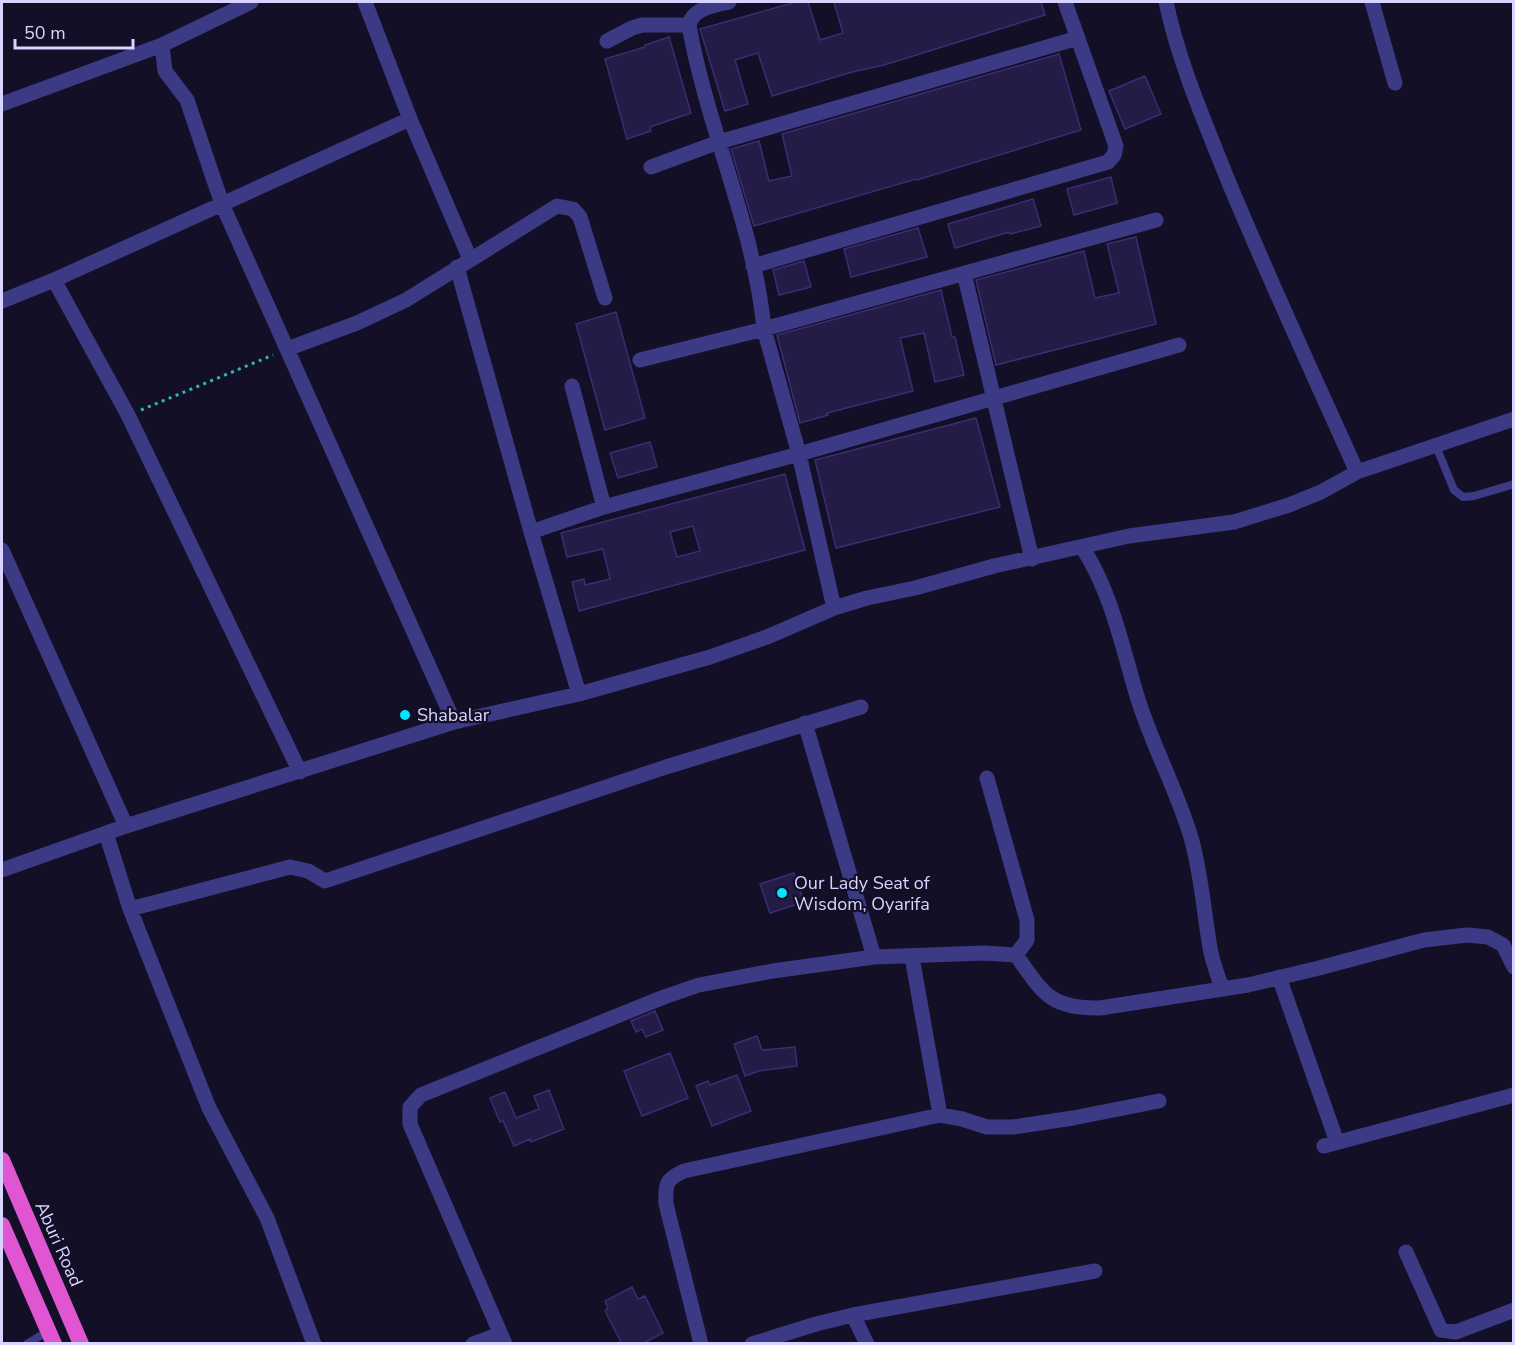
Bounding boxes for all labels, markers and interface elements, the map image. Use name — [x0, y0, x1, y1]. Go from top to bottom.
scale bar — [15, 12, 134, 50]
text: 50 m — [24, 21, 66, 45]
place label: Shabalar — [417, 703, 490, 727]
marker: Shabalar — [398, 708, 412, 722]
place label: Our Lady Seat of Wisdom, Oyarifa — [794, 871, 931, 916]
marker: Our Lady Seat of Wisdom, Oyarifa — [775, 886, 789, 900]
street label: Aburi Road — [30, 1198, 88, 1290]

